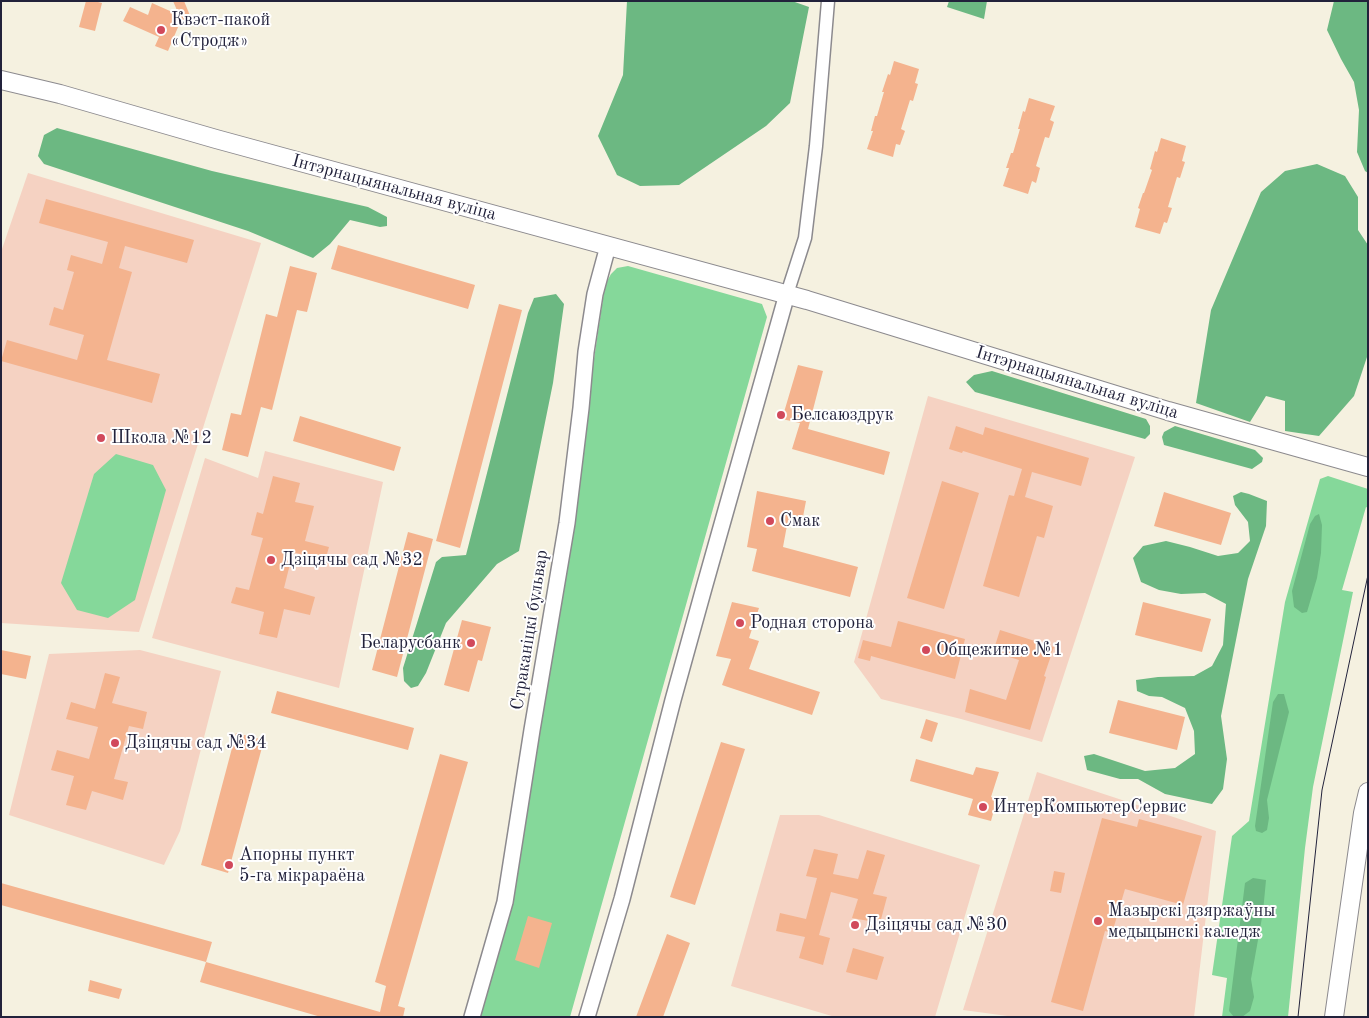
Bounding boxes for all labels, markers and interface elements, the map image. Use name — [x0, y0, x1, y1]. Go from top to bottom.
place label: Квэст-пакой «Стродж» — [171, 9, 270, 52]
marker: Квэст-пакой «Стродж» — [155, 24, 167, 36]
street label: Інтэрнацыянальная вуліца — [289, 150, 499, 226]
street label: Інтэрнацыянальная вуліца — [973, 342, 1181, 424]
place label: Белсаюздрук — [791, 404, 894, 426]
marker: Белсаюздрук — [775, 409, 787, 421]
place label: Школа №12 — [111, 427, 212, 449]
marker: Школа №12 — [95, 432, 107, 444]
place label: Смак — [780, 510, 820, 532]
marker: Смак — [764, 515, 776, 527]
street label: Страканіцкі бульвар — [507, 548, 553, 712]
place label: Дзіцячы сад №32 — [281, 549, 423, 571]
marker: Дзіцячы сад №32 — [265, 554, 277, 566]
place label: Родная сторона — [750, 612, 874, 634]
marker: Родная сторона — [734, 617, 746, 629]
place label: Беларусбанк — [360, 632, 461, 654]
marker: Беларусбанк — [465, 637, 477, 649]
place label: Общежитие №1 — [936, 639, 1063, 661]
marker: Общежитие №1 — [920, 644, 932, 656]
place label: Дзіцячы сад №34 — [125, 732, 267, 754]
marker: Дзіцячы сад №34 — [109, 737, 121, 749]
place label: ИнтерКомпьютерСервис — [993, 796, 1186, 818]
marker: ИнтерКомпьютерСервис — [977, 801, 989, 813]
place label: Апорны пункт 5-га мікрараёна — [239, 844, 365, 886]
marker: Апорны пункт 5-га мікрараёна — [223, 859, 235, 871]
place label: Мазырскі дзяржаўны медыцынскі каледж — [1108, 900, 1275, 942]
place label: Дзіцячы сад №30 — [865, 914, 1007, 936]
marker: Мазырскі дзяржаўны медыцынскі каледж — [1092, 915, 1104, 927]
marker: Дзіцячы сад №30 — [849, 919, 861, 931]

